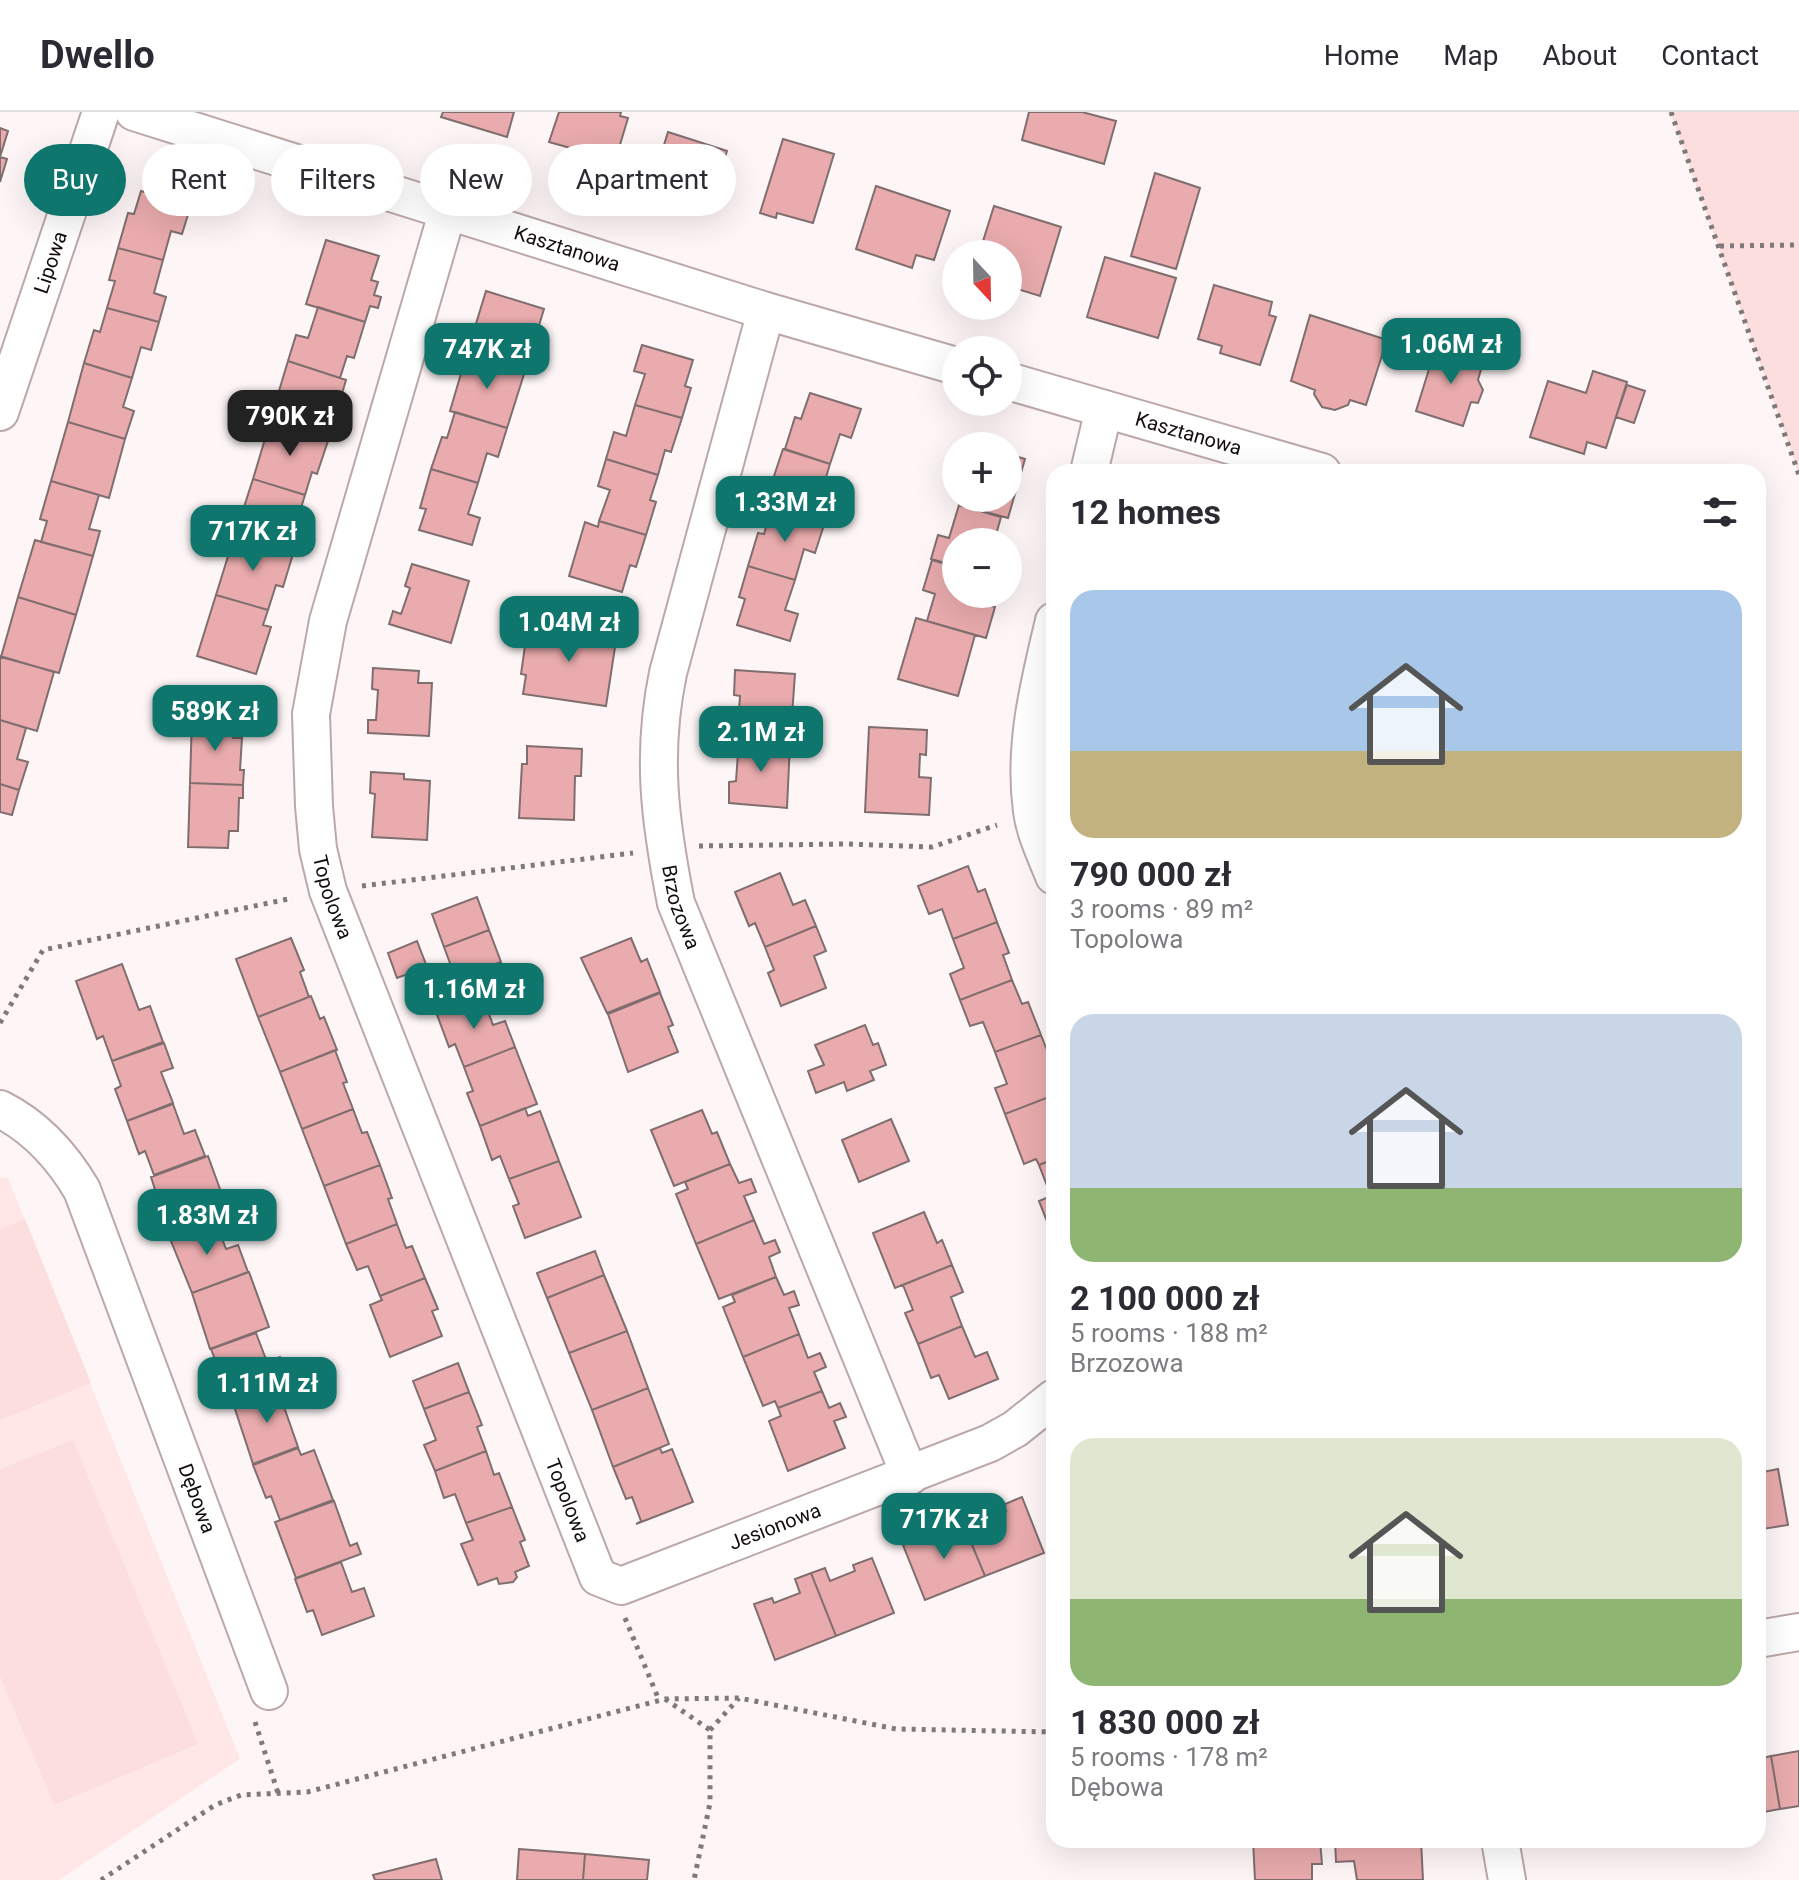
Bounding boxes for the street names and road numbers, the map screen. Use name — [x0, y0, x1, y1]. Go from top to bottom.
street label: Kasztanowa — [511, 220, 623, 276]
street label: Lipowa — [29, 228, 72, 297]
street label: Kasztanowa — [1133, 407, 1245, 460]
street label: Topolowa — [308, 853, 358, 942]
street label: Brzozowa — [657, 863, 706, 953]
street label: Topolowa — [541, 1455, 595, 1545]
street label: Dębowa — [173, 1460, 221, 1536]
street label: Jesionowa — [725, 1498, 824, 1555]

